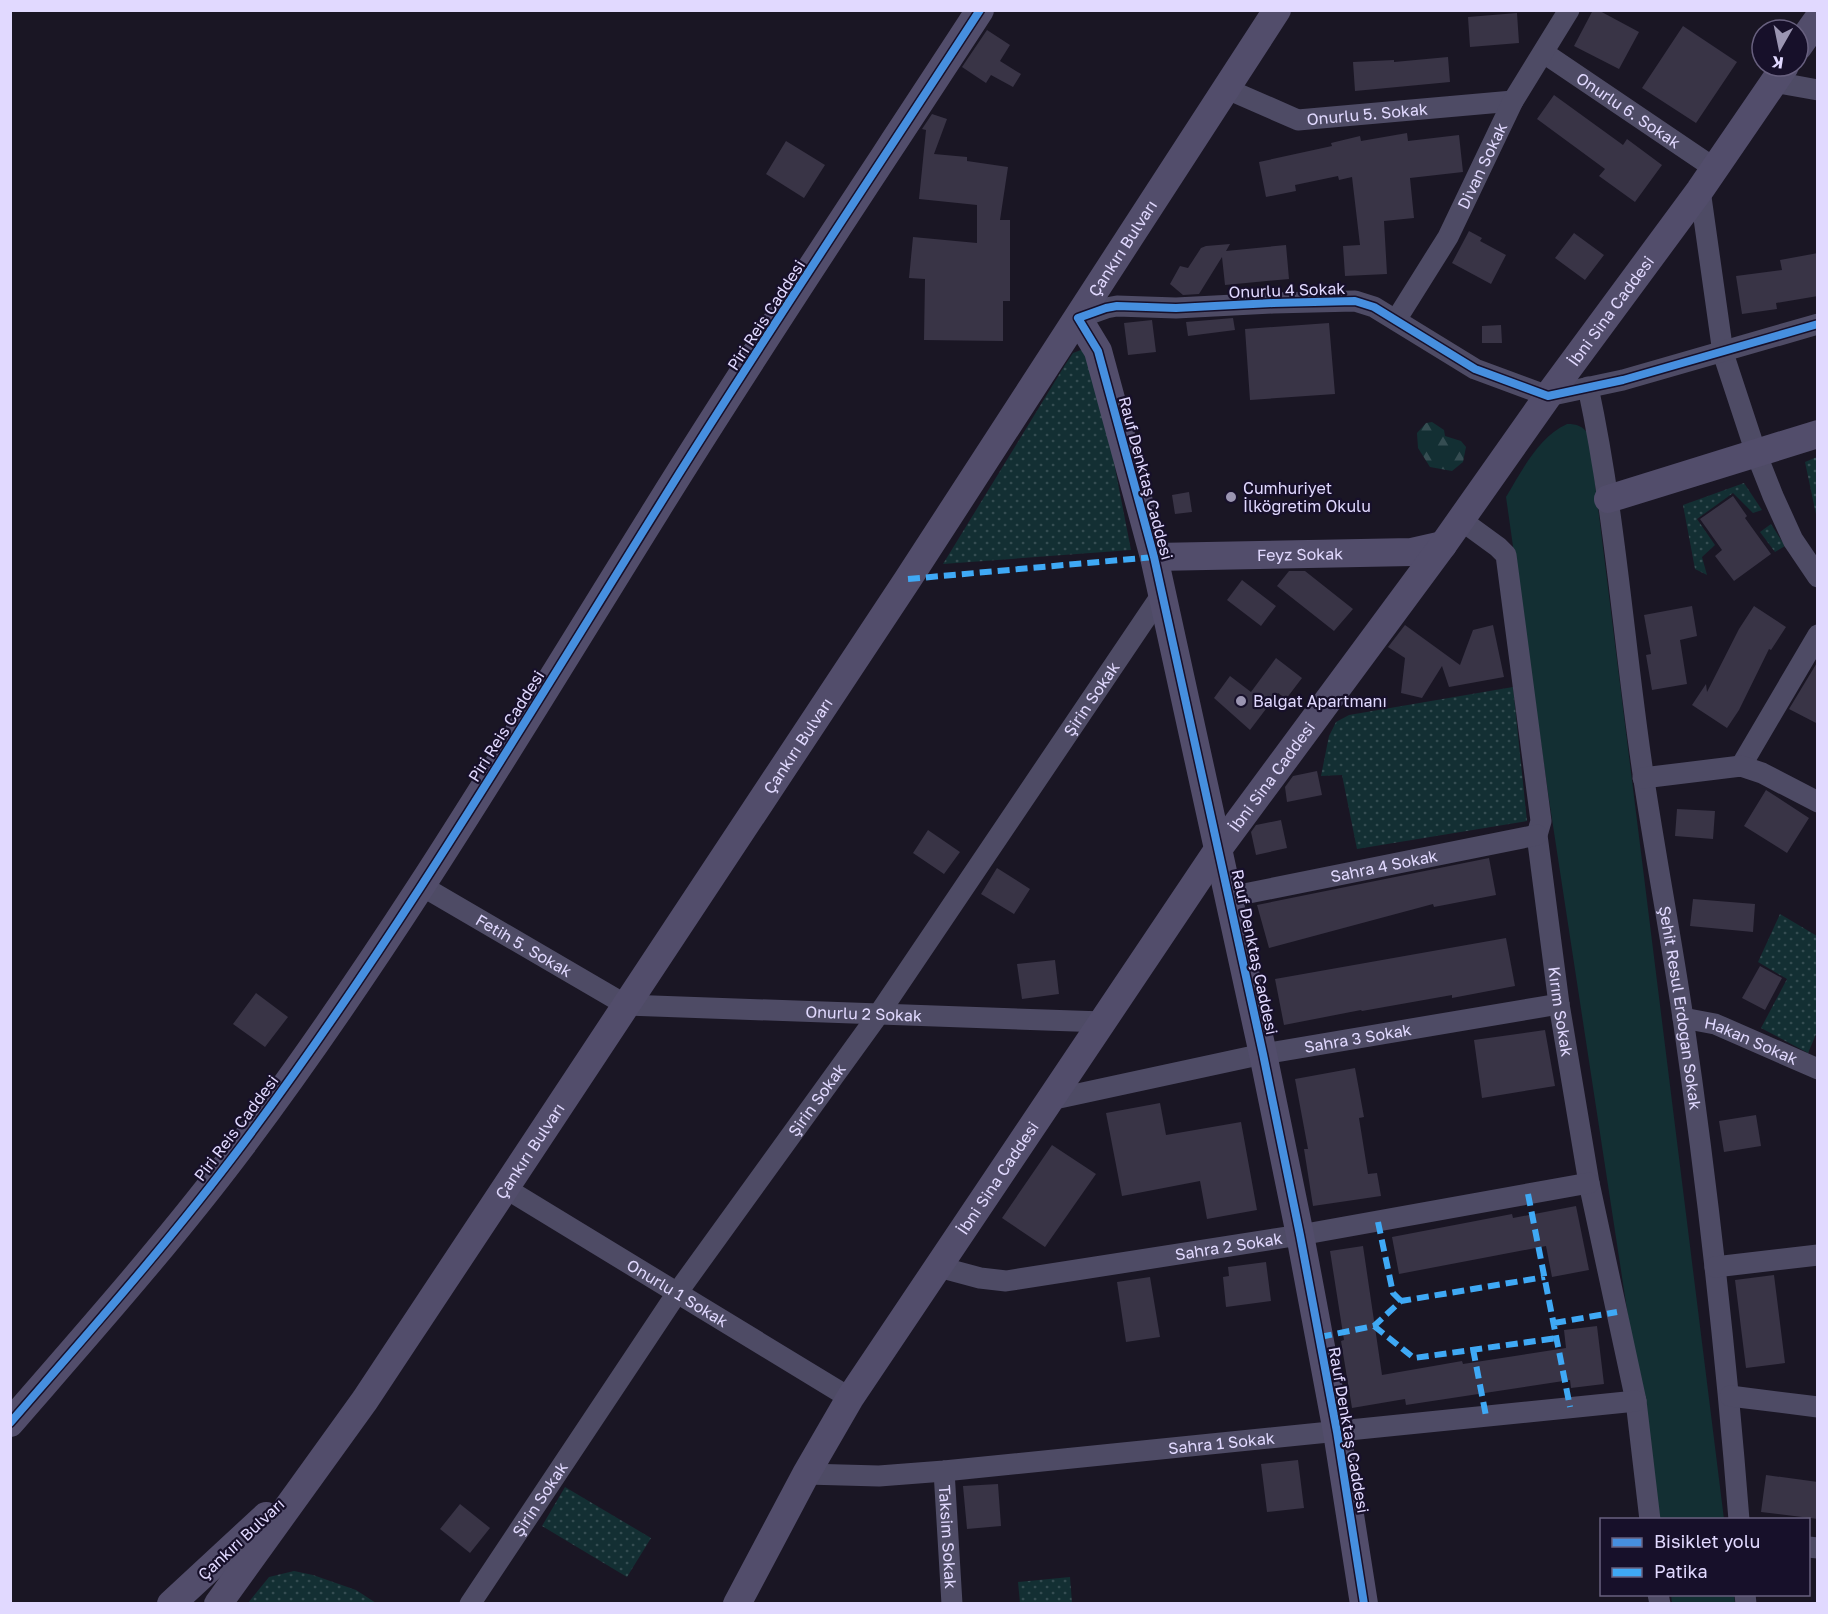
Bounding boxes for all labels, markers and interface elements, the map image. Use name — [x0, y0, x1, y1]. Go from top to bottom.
north arrow — [1750, 18, 1810, 78]
text: K — [1770, 52, 1785, 74]
street label: Onurlu 6. Sokak — [1572, 68, 1685, 153]
street label: Onurlu 5. Sokak — [1306, 99, 1429, 129]
street label: Divan Sokak — [1453, 119, 1511, 212]
street label: Çankırı Bulvarı — [1084, 196, 1161, 300]
street label: İbni Sina Caddesi — [1563, 252, 1658, 370]
street label: Piri Reis Caddesi — [723, 256, 809, 374]
street label: Onurlu 4 Sokak — [1228, 278, 1346, 302]
street label: Rauf Denktaş Caddesi — [1115, 394, 1177, 562]
place label: Cumhuriyet İlköğretim Okulu — [1243, 478, 1371, 516]
marker: Cumhuriyet İlköğretim Okulu — [1224, 490, 1238, 504]
street label: Feyz Sokak — [1257, 543, 1343, 565]
street label: Şirin Sokak — [1059, 658, 1124, 740]
street label: Piri Reis Caddesi — [464, 667, 548, 785]
place label: Balgat Apartmanı — [1253, 691, 1387, 711]
street label: Çankırı Bulvarı — [759, 694, 837, 797]
marker: Balgat Apartmanı — [1234, 694, 1248, 708]
street label: İbni Sina Caddesi — [1224, 718, 1319, 836]
street label: Sahra 4 Sokak — [1329, 845, 1439, 886]
street label: Rauf Denktaş Caddesi — [1228, 867, 1282, 1037]
street label: Şehit Resul Erdoğan Sokak — [1655, 904, 1706, 1111]
street label: Fetih 5. Sokak — [472, 910, 576, 981]
street label: Kırım Sokak — [1544, 965, 1578, 1058]
street label: Onurlu 2 Sokak — [805, 1001, 922, 1026]
street label: Hakan Sokak — [1703, 1012, 1801, 1069]
street label: Sahra 3 Sokak — [1303, 1019, 1413, 1057]
street label: Şirin Sokak — [783, 1059, 850, 1140]
street label: Piri Reis Caddesi — [190, 1071, 282, 1185]
street label: Çankırı Bulvarı — [491, 1099, 569, 1203]
street label: İbni Sina Caddesi — [953, 1117, 1043, 1238]
street label: Sahra 2 Sokak — [1174, 1228, 1284, 1264]
street label: Onurlu 1 Sokak — [623, 1255, 732, 1331]
street label: Rauf Denktaş Caddesi — [1325, 1345, 1373, 1515]
street label: Sahra 1 Sokak — [1167, 1428, 1276, 1458]
street label: Şirin Sokak — [508, 1458, 572, 1540]
street label: Taksim Sokak — [935, 1484, 961, 1590]
street label: Çankırı Bulvarı — [194, 1494, 288, 1584]
legend — [1600, 1518, 1810, 1596]
text: Bisiklet yolu — [1654, 1530, 1760, 1552]
text: Patika — [1654, 1560, 1708, 1582]

